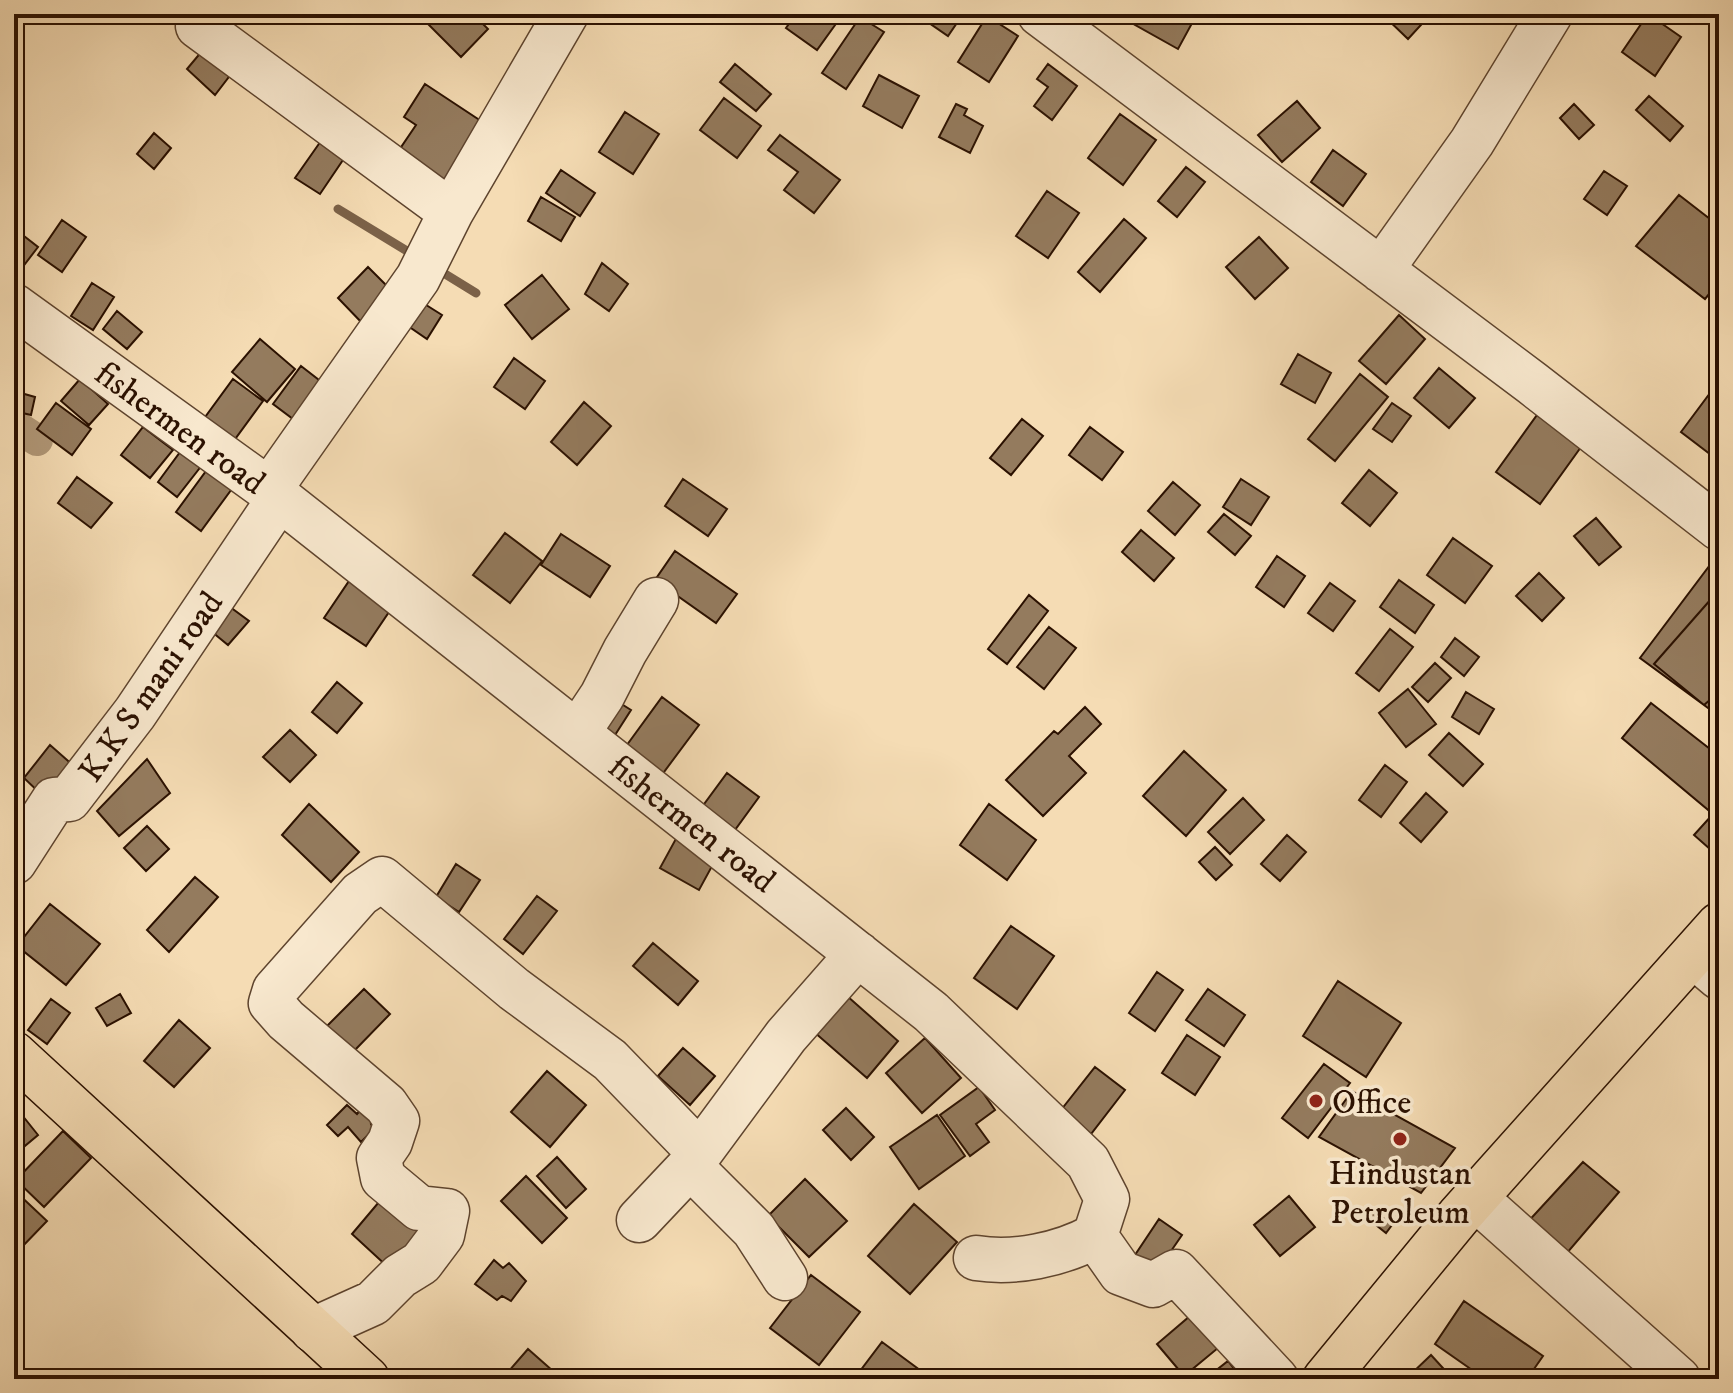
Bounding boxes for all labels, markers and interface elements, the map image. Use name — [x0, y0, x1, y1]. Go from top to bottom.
street label: fishermen road — [87, 353, 273, 504]
street label: K.K S mani road — [70, 584, 233, 791]
street label: fishermen road — [600, 746, 784, 903]
place label: Office — [1332, 1082, 1411, 1124]
marker: Office — [1307, 1092, 1325, 1110]
marker: Hindustan Petroleum — [1391, 1130, 1409, 1148]
place label: Hindustan Petroleum — [1329, 1153, 1472, 1234]

